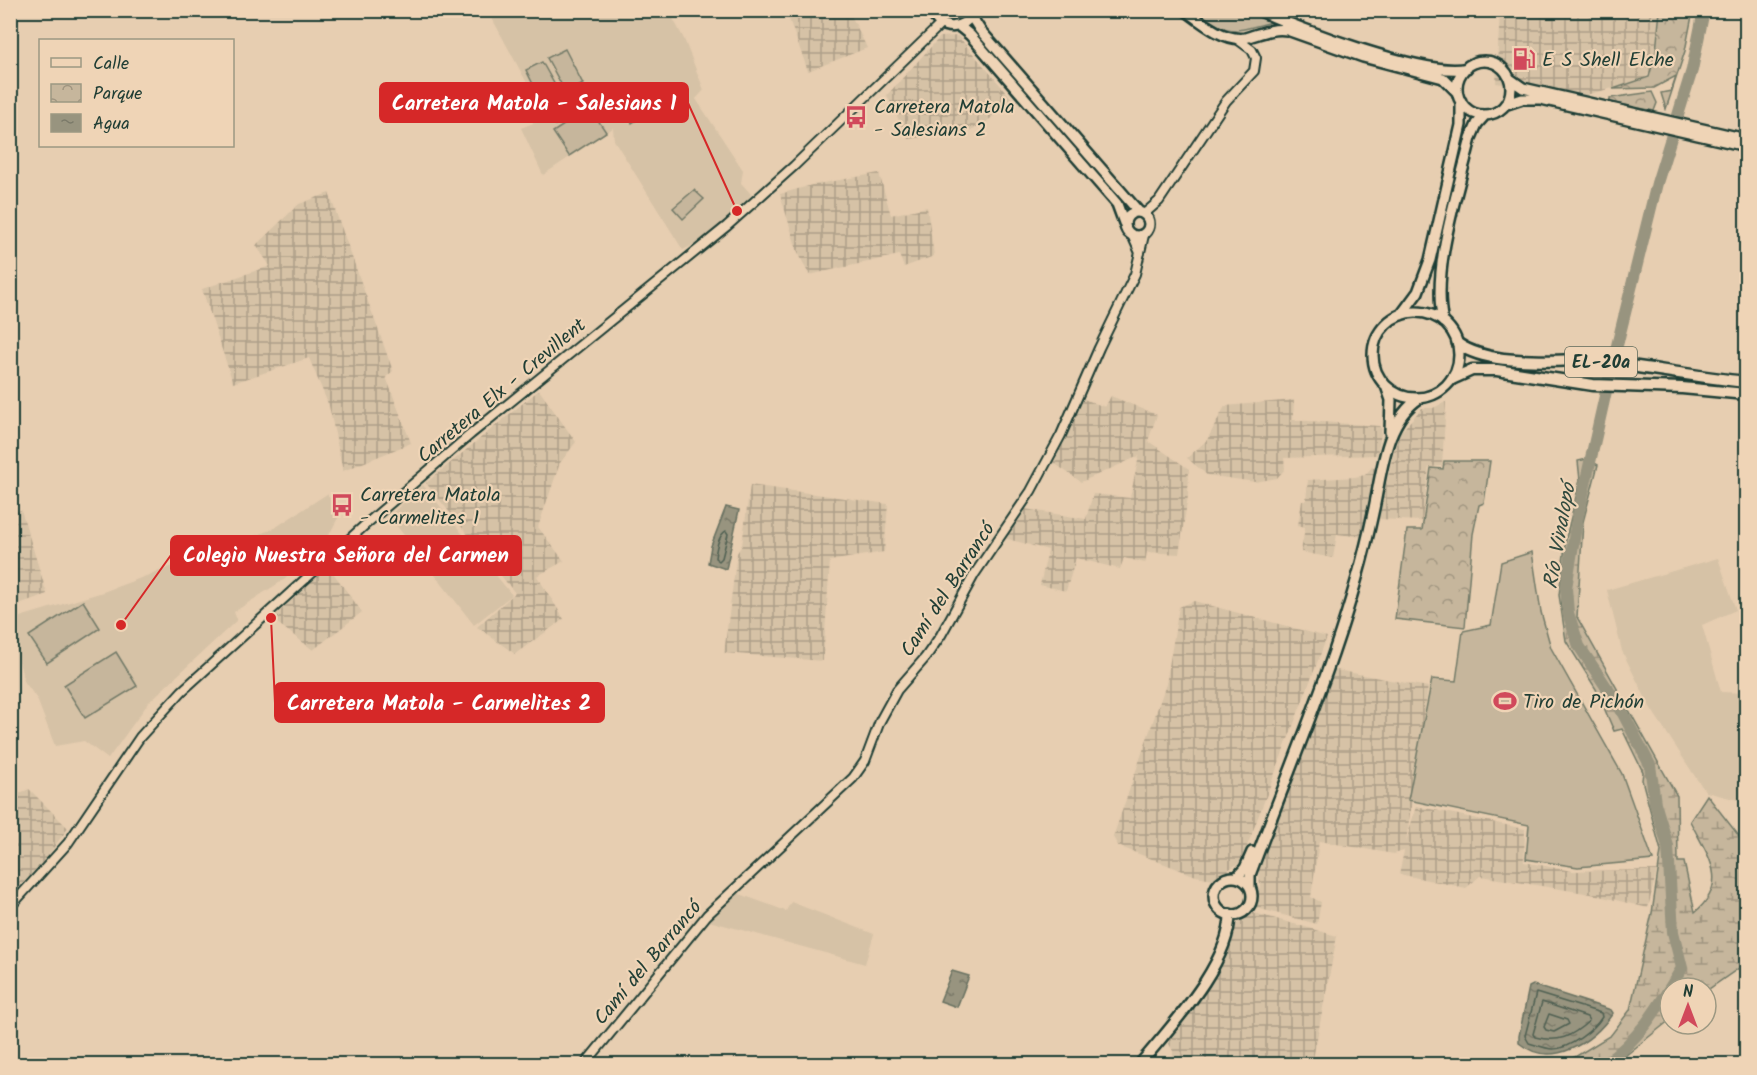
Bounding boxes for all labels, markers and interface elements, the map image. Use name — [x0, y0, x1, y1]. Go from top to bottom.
legend — [39, 39, 234, 147]
place label: E S Shell Elche — [1542, 45, 1674, 77]
fuel station icon: E S Shell Elche — [1511, 46, 1537, 72]
text: Calle — [93, 50, 129, 79]
text: Parque — [93, 80, 142, 109]
callout: Carretera Matola - Salesians 1 — [380, 83, 688, 122]
text: Carretera Matola - Salesians 1 — [392, 88, 677, 121]
place label: Carretera Matola - Salesians 2 — [874, 92, 1015, 147]
bus stop icon: Carretera Matola - Salesians 2 — [843, 104, 869, 130]
text: Agua — [93, 110, 130, 139]
street label: Carretera Elx - Crevillent — [411, 311, 594, 472]
road number: EL-20a — [1565, 347, 1637, 377]
water label: Río Vinalopó — [1535, 476, 1587, 592]
place label: Carretera Matola - Carmelites 1 — [360, 480, 501, 535]
bus stop icon: Carretera Matola - Carmelites 1 — [329, 492, 355, 518]
street label: Camí del Barrancó — [893, 515, 1005, 664]
callout: Colegio Nuestra Señora del Carmen — [171, 536, 521, 575]
text: Colegio Nuestra Señora del Carmen — [183, 540, 509, 573]
callout: Carretera Matola - Carmelites 2 — [275, 683, 604, 722]
place label: Tiro de Pichón — [1523, 687, 1644, 719]
text: Carretera Matola - Carmelites 2 — [287, 688, 591, 721]
sports icon: Tiro de Pichón — [1492, 688, 1518, 714]
street label: Camí del Barrancó — [586, 893, 711, 1033]
north arrow — [1658, 976, 1718, 1036]
text: N — [1683, 980, 1693, 1005]

